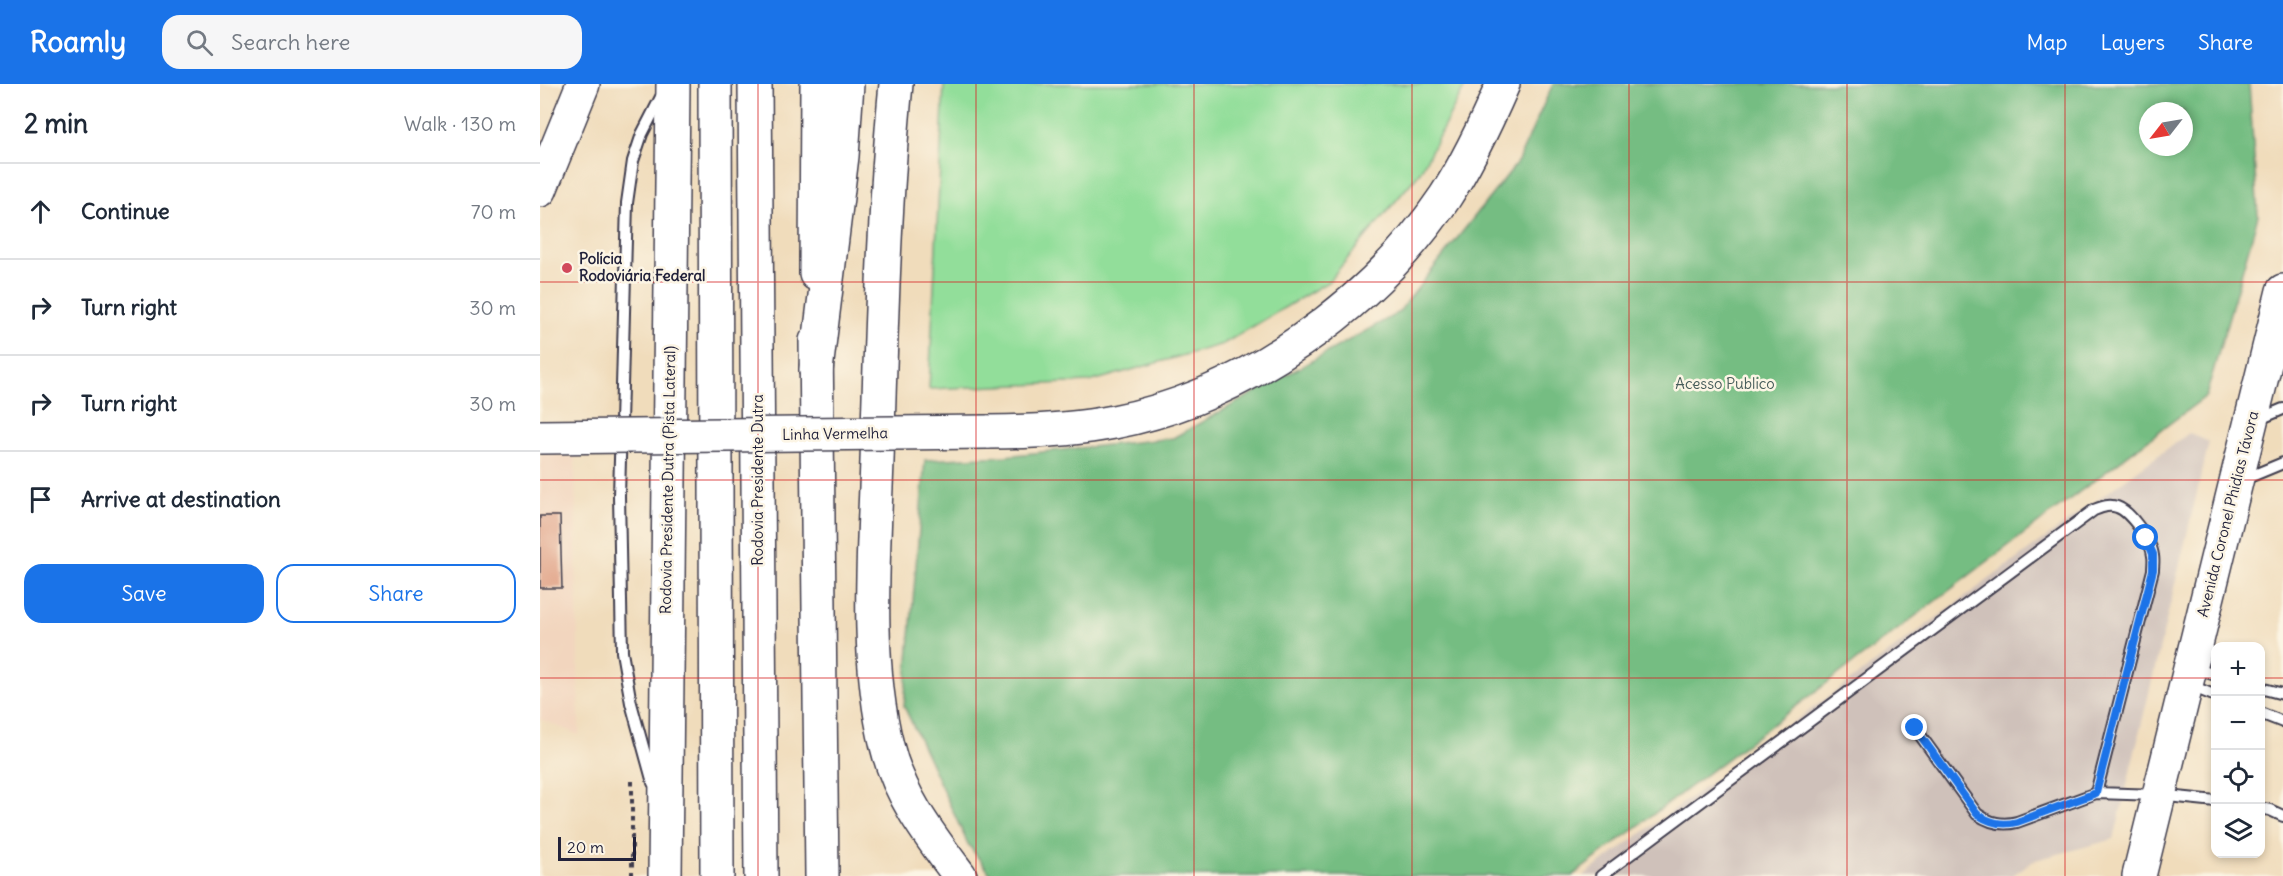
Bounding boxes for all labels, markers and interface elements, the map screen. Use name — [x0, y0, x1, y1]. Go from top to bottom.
search box — [162, 15, 582, 69]
text: Roamly — [30, 24, 126, 60]
icon: search — [183, 26, 216, 59]
text: Search here — [231, 28, 350, 56]
text: Map — [2027, 29, 2067, 56]
text: Layers — [2100, 29, 2165, 56]
text: Share — [2198, 29, 2253, 56]
north arrow — [2139, 102, 2193, 156]
text: 2 min — [24, 107, 88, 140]
text: Walk · 130 m — [404, 111, 516, 136]
icon: ahead — [24, 195, 57, 228]
text: Continue — [81, 197, 170, 225]
text: 70 m — [471, 199, 516, 224]
place label: Polícia Rodoviária Federal — [579, 249, 705, 285]
marker: Polícia Rodoviária Federal — [560, 261, 574, 275]
icon: right — [24, 291, 57, 324]
text: Turn right — [81, 293, 177, 321]
text: 30 m — [469, 295, 516, 320]
street label: Rodovia Presidente Dutra (Pista Lateral) — [656, 346, 679, 614]
park label: Acesso Publico — [1675, 374, 1775, 393]
icon: right — [24, 387, 57, 420]
text: Turn right — [81, 389, 177, 417]
text: 30 m — [469, 391, 516, 416]
street label: Rodovia Presidente Dutra — [748, 394, 767, 566]
street label: Avenida Coronel Phidias Távora — [2193, 408, 2262, 619]
street label: Linha Vermelha — [782, 423, 888, 444]
icon: arrive — [24, 483, 57, 516]
text: Arrive at destination — [81, 485, 281, 513]
route start — [2132, 524, 2158, 550]
button: Save — [24, 564, 264, 623]
button: Share — [276, 564, 516, 623]
map controls — [2211, 642, 2265, 858]
button: + — [2211, 642, 2265, 696]
button: − — [2211, 696, 2265, 750]
route end — [1901, 714, 1927, 740]
button: locate — [2211, 750, 2265, 804]
button: layers — [2211, 804, 2265, 858]
scale bar — [558, 834, 636, 862]
text: 20 m — [567, 837, 604, 857]

